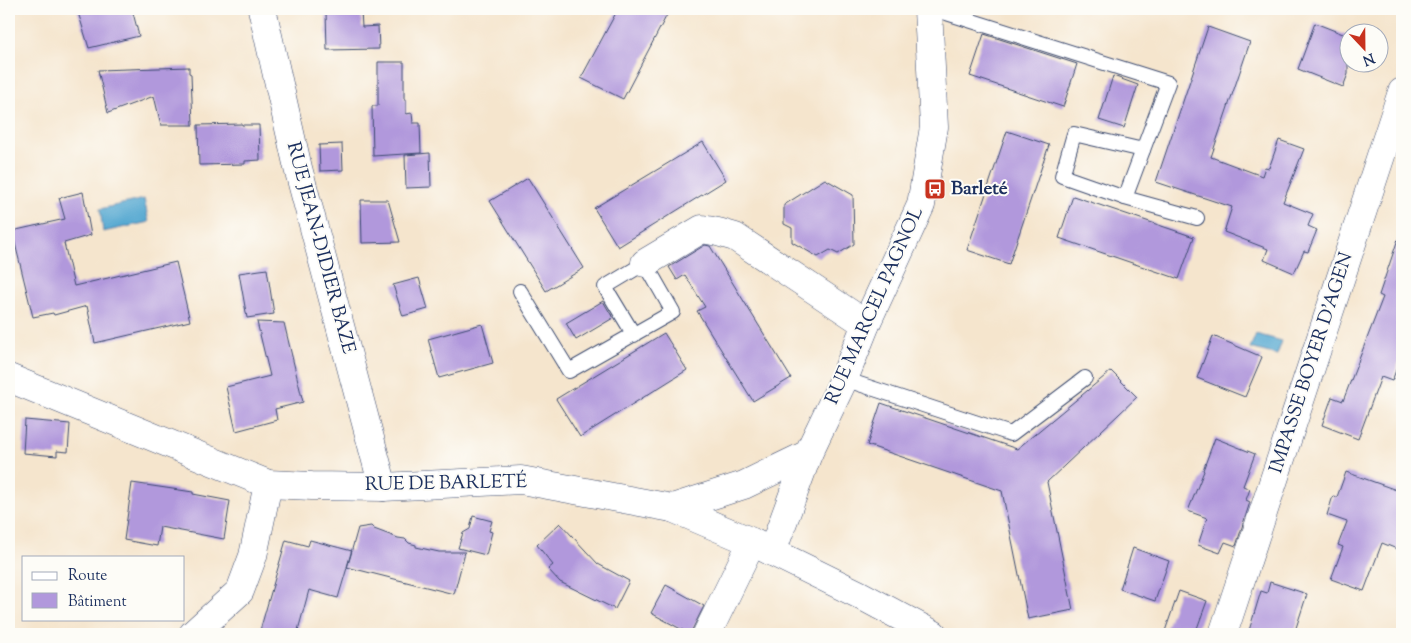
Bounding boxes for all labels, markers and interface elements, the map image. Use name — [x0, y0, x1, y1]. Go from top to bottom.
north arrow — [1338, 22, 1388, 72]
text: N — [1359, 47, 1377, 70]
street label: RUE JEAN-DIDIER BAZE — [279, 139, 361, 357]
place label: Barleté — [951, 176, 1008, 203]
bus stop icon: Barleté — [923, 177, 947, 201]
street label: RUE MARCEL PAGNOL — [819, 202, 931, 409]
street label: IMPASSE BOYER D'AGEN — [1263, 249, 1361, 477]
street label: RUE DE BARLETÉ — [365, 469, 528, 499]
legend — [22, 556, 185, 620]
text: Route — [68, 566, 107, 587]
text: Bâtiment — [68, 592, 127, 613]

